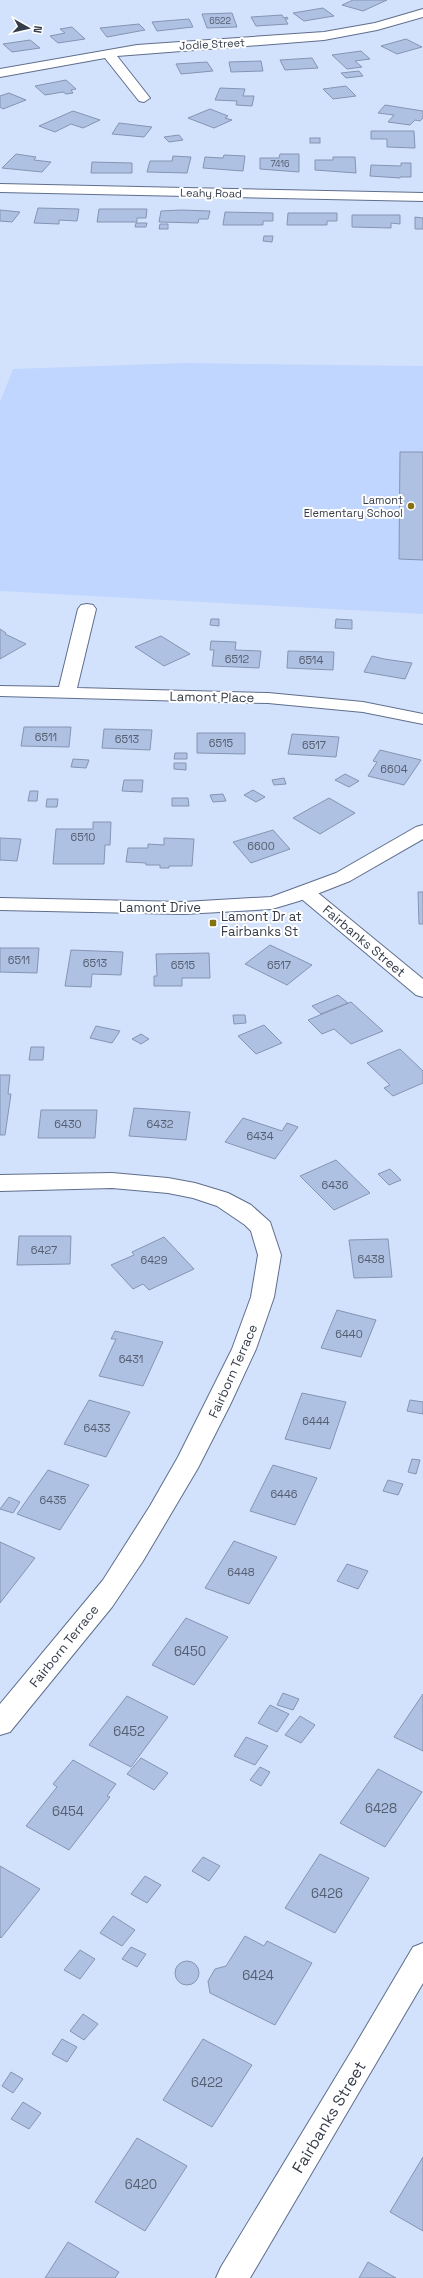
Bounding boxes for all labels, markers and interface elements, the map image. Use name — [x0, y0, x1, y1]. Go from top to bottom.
north arrow — [8, 8, 48, 48]
house number: 6522 — [209, 15, 231, 27]
text: N — [30, 25, 45, 34]
street label: Jodie Street — [179, 35, 245, 53]
house number: 7416 — [270, 158, 290, 170]
street label: Leahy Road — [180, 185, 242, 201]
place label: Lamont Elementary School — [304, 493, 403, 520]
marker: Lamont Elementary School — [406, 501, 416, 511]
house number: 6512 — [225, 652, 250, 666]
house number: 6514 — [299, 653, 323, 667]
street label: Lamont Place — [170, 688, 254, 706]
house number: 6511 — [35, 730, 57, 744]
house number: 6513 — [115, 732, 140, 746]
house number: 6515 — [209, 736, 234, 750]
house number: 6517 — [302, 738, 326, 752]
house number: 6604 — [380, 762, 408, 776]
house number: 6510 — [71, 830, 95, 844]
house number: 6600 — [247, 839, 275, 853]
street label: Lamont Drive — [119, 899, 201, 916]
street label: Fairbanks Street — [319, 901, 409, 981]
place label: Lamont Dr at Fairbanks St — [221, 908, 302, 940]
marker: Lamont Dr at Fairbanks St — [208, 918, 218, 928]
house number: 6511 — [8, 953, 30, 967]
house number: 6513 — [83, 956, 108, 970]
house number: 6515 — [171, 958, 196, 972]
house number: 6517 — [267, 958, 291, 972]
house number: 6430 — [54, 1117, 82, 1131]
house number: 6432 — [147, 1117, 174, 1131]
house number: 6434 — [246, 1129, 274, 1143]
house number: 6436 — [322, 1178, 349, 1192]
house number: 6427 — [31, 1243, 57, 1257]
house number: 6438 — [357, 1252, 385, 1266]
house number: 6429 — [141, 1253, 168, 1267]
street label: Fairborn Terrace — [205, 1321, 261, 1421]
house number: 6440 — [335, 1327, 363, 1341]
house number: 6431 — [119, 1352, 143, 1366]
house number: 6444 — [302, 1414, 330, 1428]
house number: 6433 — [84, 1421, 111, 1435]
house number: 6446 — [270, 1487, 298, 1501]
house number: 6435 — [40, 1493, 67, 1507]
house number: 6448 — [227, 1565, 255, 1579]
street label: Fairborn Terrace — [26, 1601, 102, 1691]
house number: 6450 — [174, 1643, 206, 1660]
house number: 6452 — [113, 1723, 145, 1740]
house number: 6428 — [365, 1800, 397, 1817]
house number: 6454 — [52, 1803, 84, 1820]
house number: 6426 — [311, 1885, 343, 1902]
house number: 6424 — [242, 1967, 274, 1984]
street label: Fairbanks Street — [287, 2057, 371, 2177]
house number: 6422 — [191, 2074, 223, 2091]
house number: 6420 — [125, 2176, 157, 2193]

